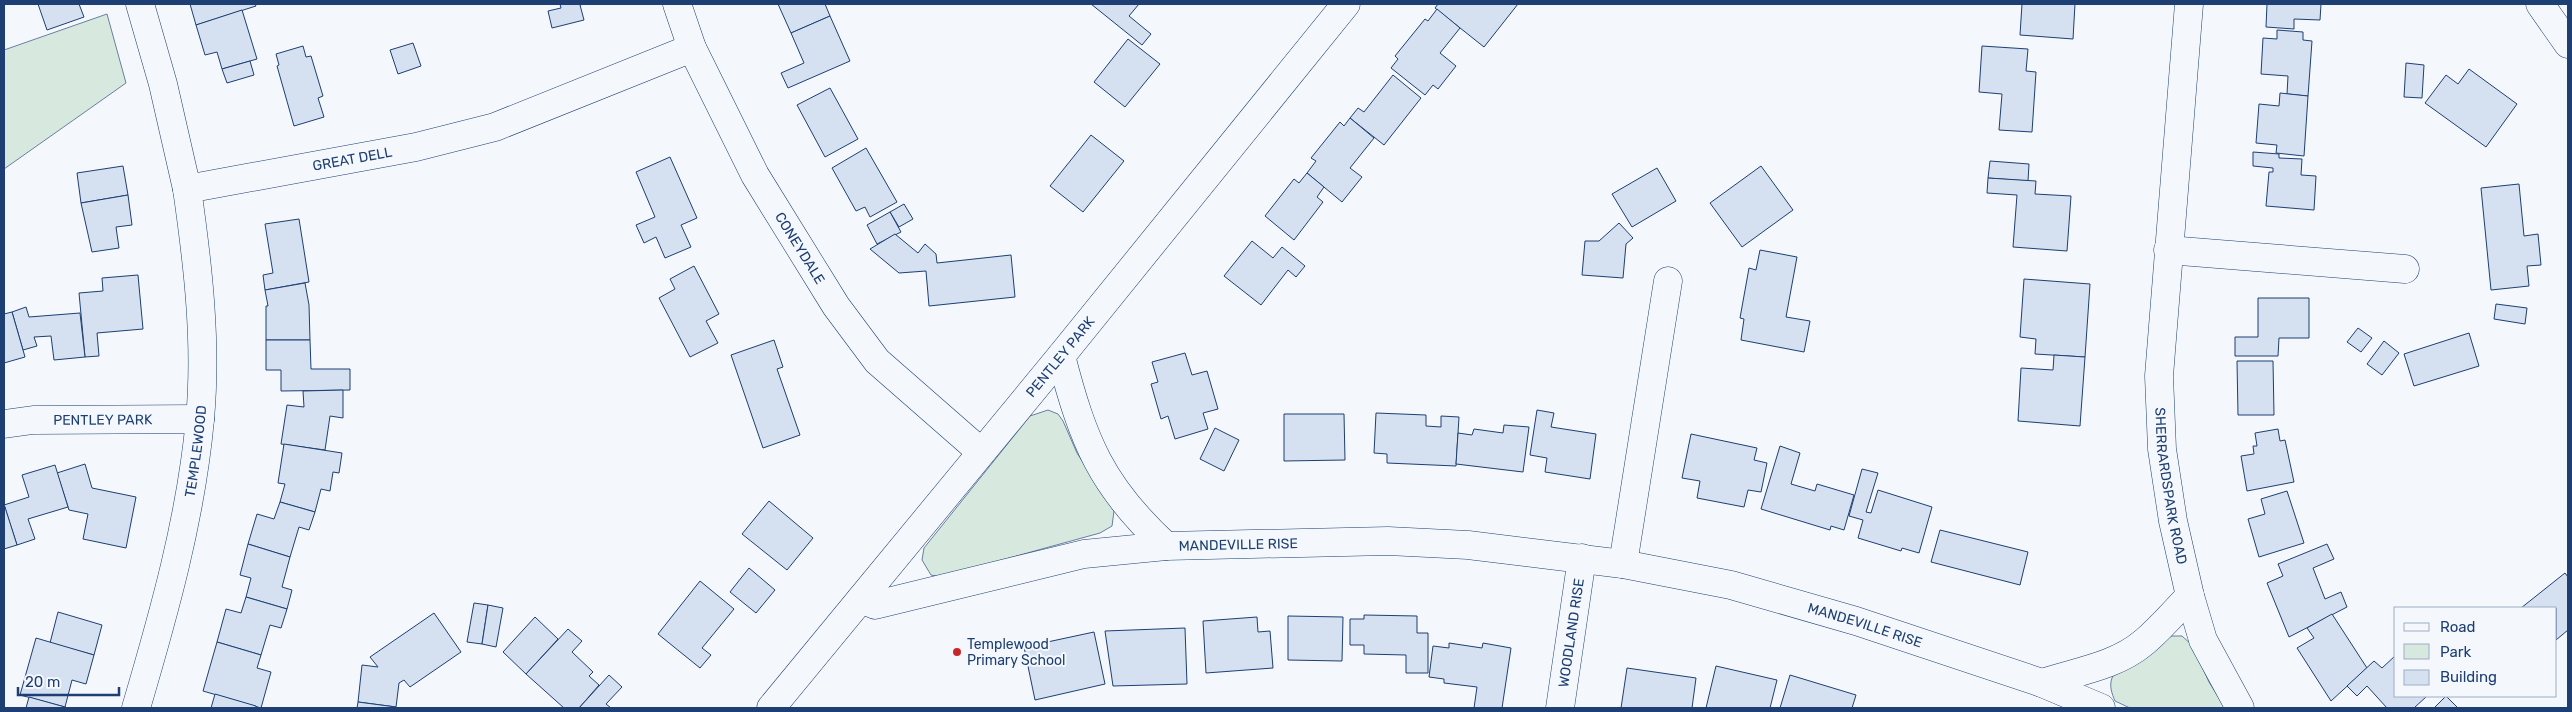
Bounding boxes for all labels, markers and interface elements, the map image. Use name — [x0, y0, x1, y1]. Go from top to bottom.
street label: GREAT DELL — [311, 143, 394, 174]
street label: CONEYDALE — [771, 209, 829, 287]
street label: PENTLEY PARK — [1022, 312, 1099, 401]
street label: TEMPLEWOOD — [181, 404, 210, 499]
street label: SHERRARDSPARK ROAD — [2152, 407, 2191, 566]
street label: PENTLEY PARK — [53, 411, 153, 428]
street label: MANDEVILLE RISE — [1178, 535, 1298, 554]
street label: WOODLAND RISE — [1555, 577, 1587, 688]
street label: MANDEVILLE RISE — [1806, 599, 1925, 651]
legend — [2394, 607, 2557, 697]
text: Road — [2440, 618, 2476, 636]
place label: Templewood Primary School — [967, 636, 1065, 669]
text: Park — [2440, 643, 2471, 661]
marker: Templewood Primary School — [951, 646, 963, 658]
scale bar — [18, 664, 119, 696]
text: Building — [2440, 668, 2497, 686]
text: 20 m — [25, 673, 60, 691]

